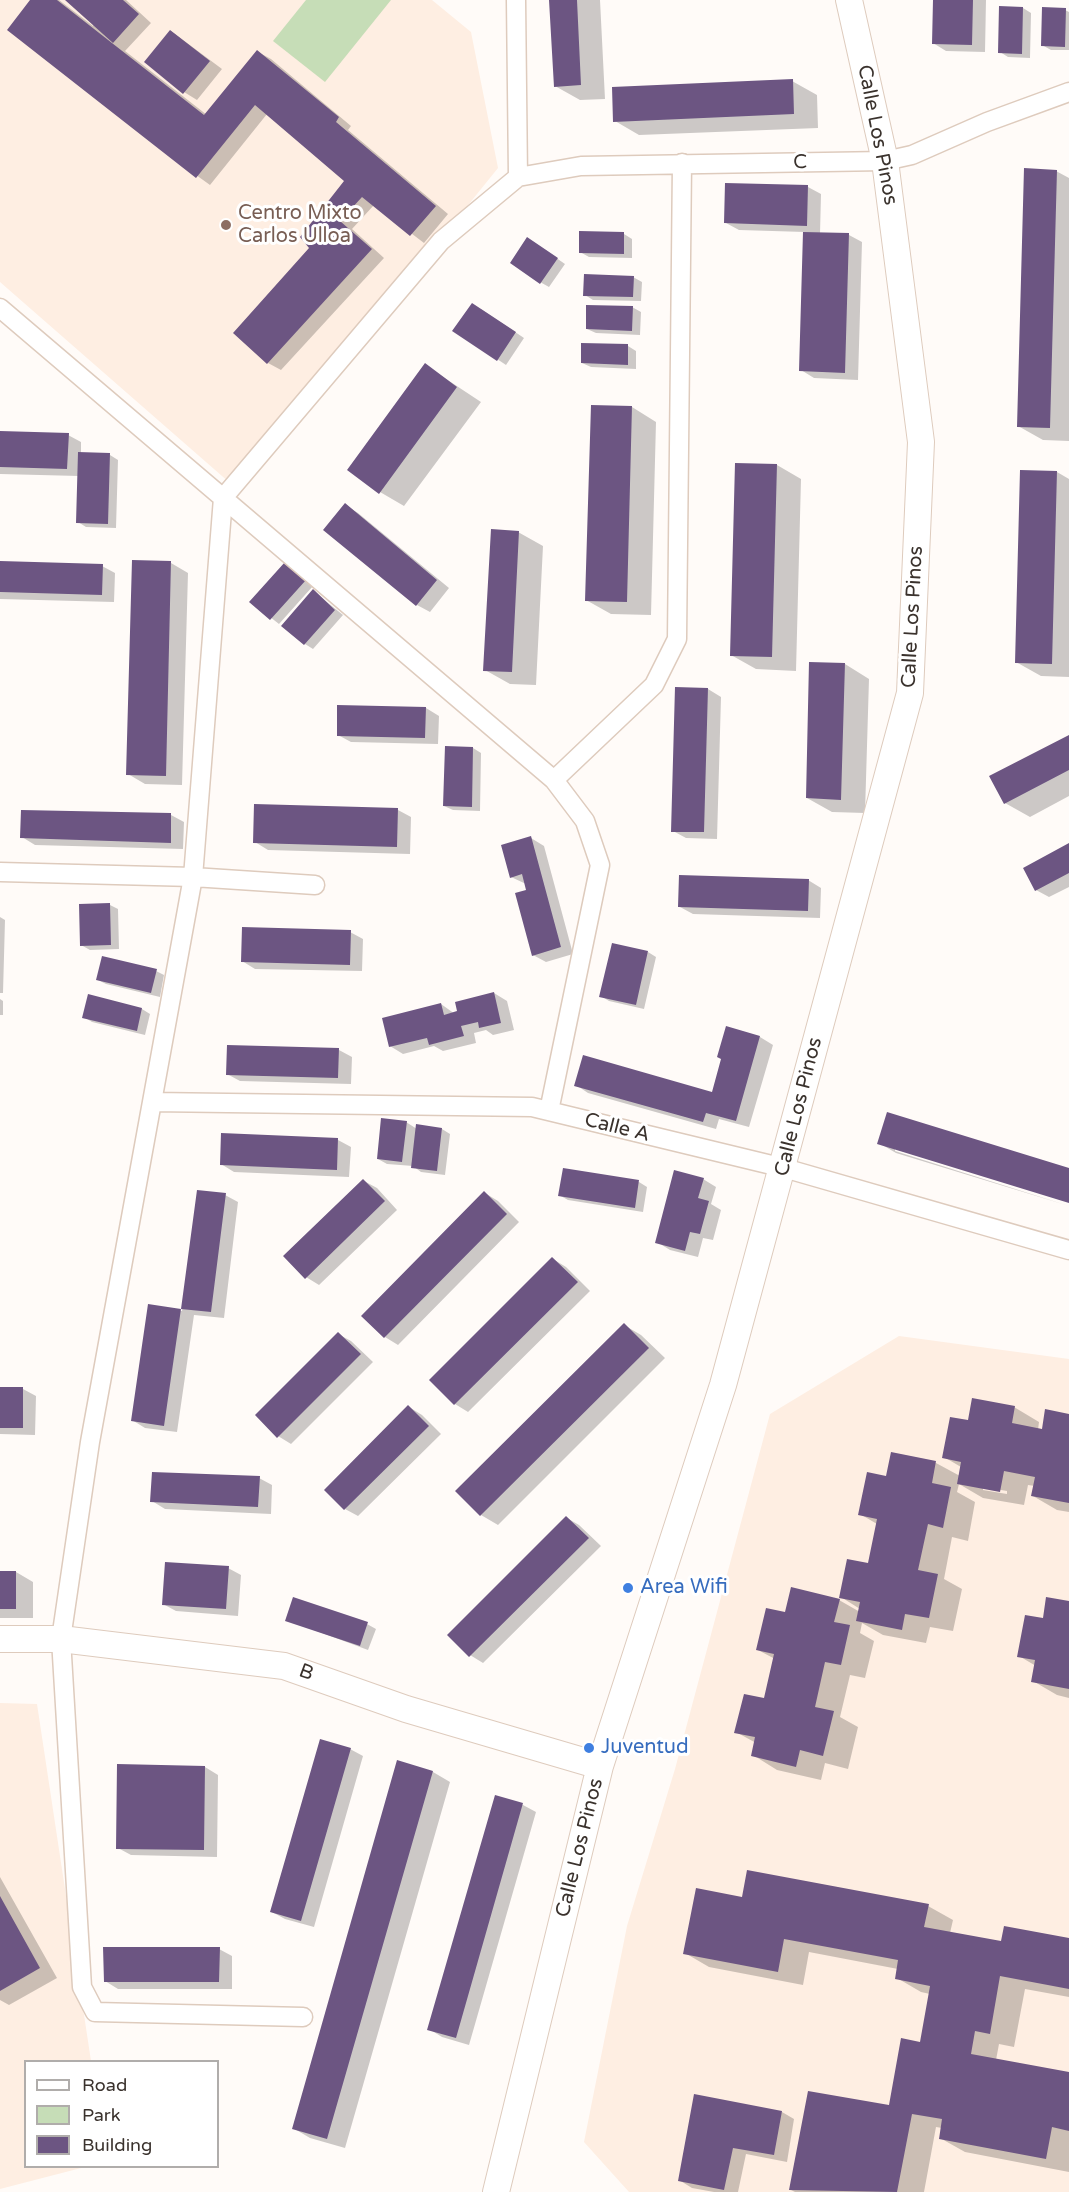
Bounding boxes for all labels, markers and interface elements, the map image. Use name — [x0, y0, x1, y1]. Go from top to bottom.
street label: Calle Los Pinos — [852, 63, 902, 207]
street label: C — [793, 151, 807, 175]
place label: Centro Mixto Carlos Ulloa — [238, 202, 362, 249]
marker: Centro Mixto Carlos Ulloa — [219, 218, 233, 232]
street label: Calle Los Pinos — [897, 545, 929, 689]
street label: Calle Los Pinos — [770, 1035, 828, 1179]
street label: Calle A — [582, 1108, 652, 1148]
place label: Area Wifi — [640, 1576, 728, 1600]
marker: Area Wifi — [621, 1581, 635, 1595]
street label: B — [295, 1659, 317, 1687]
place label: Juventud — [601, 1736, 689, 1760]
marker: Juventud — [582, 1741, 596, 1755]
street label: Calle Los Pinos — [551, 1776, 609, 1920]
legend — [24, 2060, 219, 2168]
text: Road — [82, 2074, 127, 2096]
text: Park — [82, 2104, 120, 2126]
text: Building — [82, 2134, 152, 2156]

